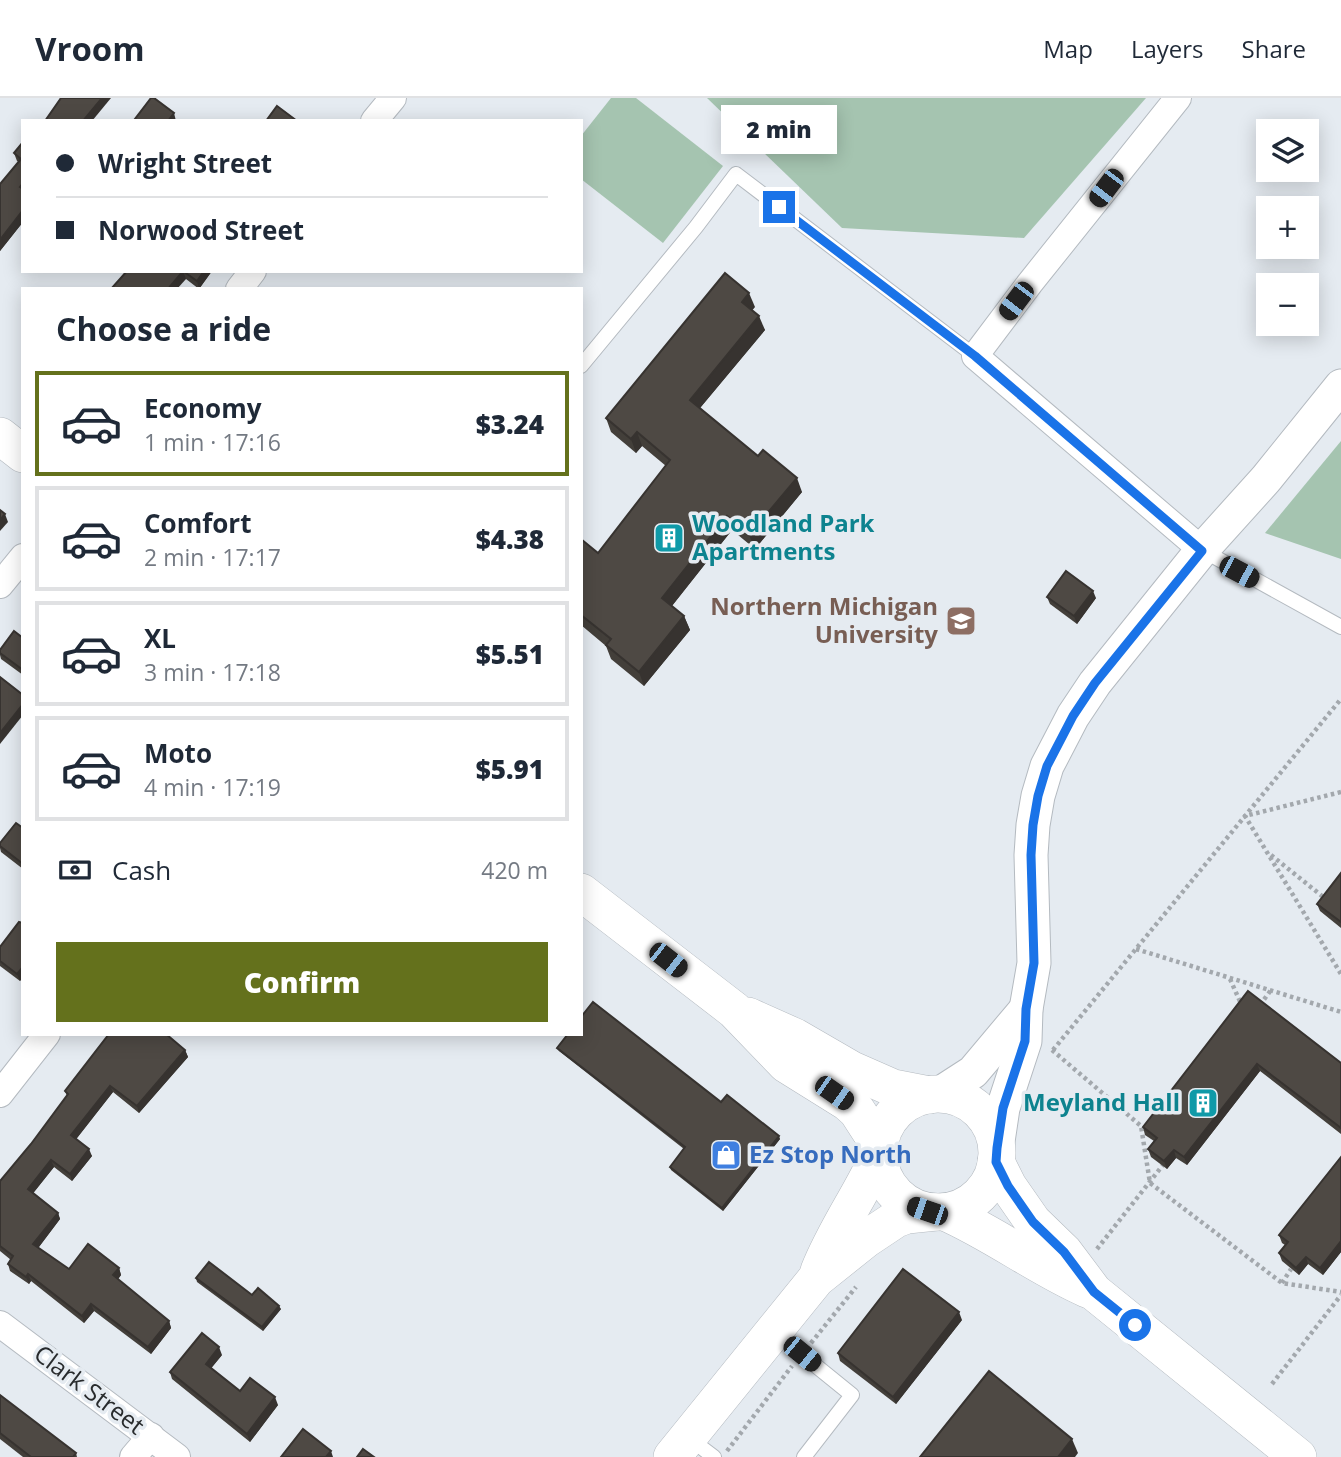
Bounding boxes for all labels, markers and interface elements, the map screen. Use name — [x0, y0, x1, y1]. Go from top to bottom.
text: Vroom — [35, 26, 145, 71]
text: Map — [1043, 32, 1093, 65]
text: Layers — [1131, 32, 1204, 65]
text: Share — [1242, 32, 1306, 65]
callout: 2 min — [721, 105, 837, 154]
text: 2 min — [746, 113, 812, 145]
map controls — [1256, 119, 1319, 336]
button: layers — [1256, 119, 1319, 182]
text: Wright Street — [98, 145, 272, 181]
car — [1085, 165, 1128, 211]
route end — [763, 191, 795, 223]
button: + — [1256, 196, 1319, 259]
text: Norwood Street — [98, 212, 304, 248]
button: − — [1256, 273, 1319, 336]
car — [995, 278, 1038, 324]
text: Choose a ride — [56, 307, 271, 350]
text: Economy — [144, 390, 262, 426]
icon: car — [60, 392, 123, 455]
text: $3.24 — [476, 406, 544, 442]
text: 1 min · 17:16 — [144, 426, 281, 458]
text: Comfort — [144, 505, 251, 541]
place label: Woodland Park Apartments — [692, 506, 875, 567]
icon: car — [60, 507, 123, 570]
text: $4.38 — [476, 521, 544, 557]
building icon: Woodland Park Apartments — [652, 521, 686, 555]
text: 2 min · 17:17 — [144, 541, 281, 573]
car — [1216, 553, 1263, 591]
place label: Northern Michigan University — [710, 589, 938, 650]
school or university icon: Northern Michigan University — [944, 604, 978, 638]
text: XL — [144, 620, 176, 656]
icon: car — [60, 622, 123, 685]
text: $5.51 — [476, 636, 544, 672]
text: 3 min · 17:18 — [144, 656, 281, 688]
text: Moto — [144, 735, 212, 771]
icon: car — [60, 737, 123, 800]
text: $5.91 — [476, 751, 544, 787]
text: 4 min · 17:19 — [144, 771, 281, 803]
icon: cash — [56, 851, 94, 889]
text: Cash — [112, 852, 171, 888]
text: 420 m — [481, 854, 548, 886]
car — [645, 939, 692, 981]
button: Confirm — [56, 942, 548, 1022]
car — [811, 1072, 858, 1114]
place label: Meyland Hall — [1023, 1085, 1180, 1118]
building icon: Meyland Hall — [1186, 1086, 1220, 1120]
place label: Ez Stop North — [749, 1137, 912, 1170]
shop icon: Ez Stop North — [709, 1138, 743, 1172]
car — [904, 1194, 951, 1228]
route start — [1119, 1309, 1151, 1341]
car — [780, 1333, 825, 1375]
street label: Clark Street — [28, 1336, 152, 1441]

